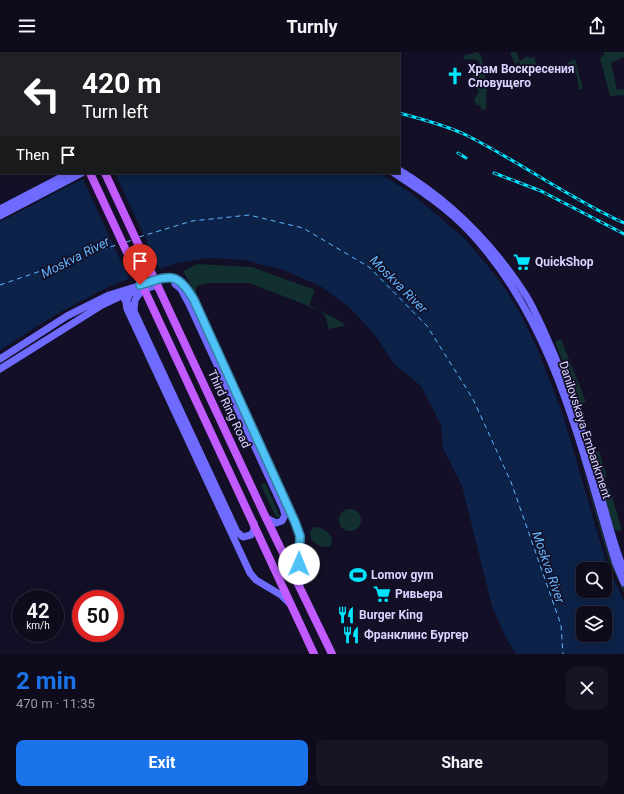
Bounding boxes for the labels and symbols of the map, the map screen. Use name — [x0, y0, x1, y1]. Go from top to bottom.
place label: Храм Воскресения Словущего — [468, 62, 575, 90]
church icon: Храм Воскресения Словущего — [445, 66, 465, 86]
water label: Moskva River — [38, 233, 113, 281]
pin — [123, 244, 157, 285]
supermarket icon: QuickShop — [512, 252, 532, 272]
water label: Moskva River — [367, 253, 431, 317]
place label: QuickShop — [535, 255, 594, 269]
street label: Danilovskaya Embankment — [556, 359, 614, 501]
street label: Third Ring Road — [205, 368, 253, 450]
water label: Moskva River — [529, 529, 568, 606]
position arrow — [278, 543, 320, 585]
sports icon: Lomov gym — [348, 565, 368, 585]
place label: Lomov gym — [371, 568, 434, 582]
supermarket icon: Ривьера — [372, 584, 392, 604]
place label: Ривьера — [395, 587, 443, 601]
speed limit sign: 50 — [72, 590, 124, 642]
restaurant icon: Burger King — [336, 605, 356, 625]
place label: Burger King — [359, 608, 423, 622]
restaurant icon: Франклинс Бургер — [341, 625, 361, 645]
place label: Франклинс Бургер — [364, 628, 469, 642]

